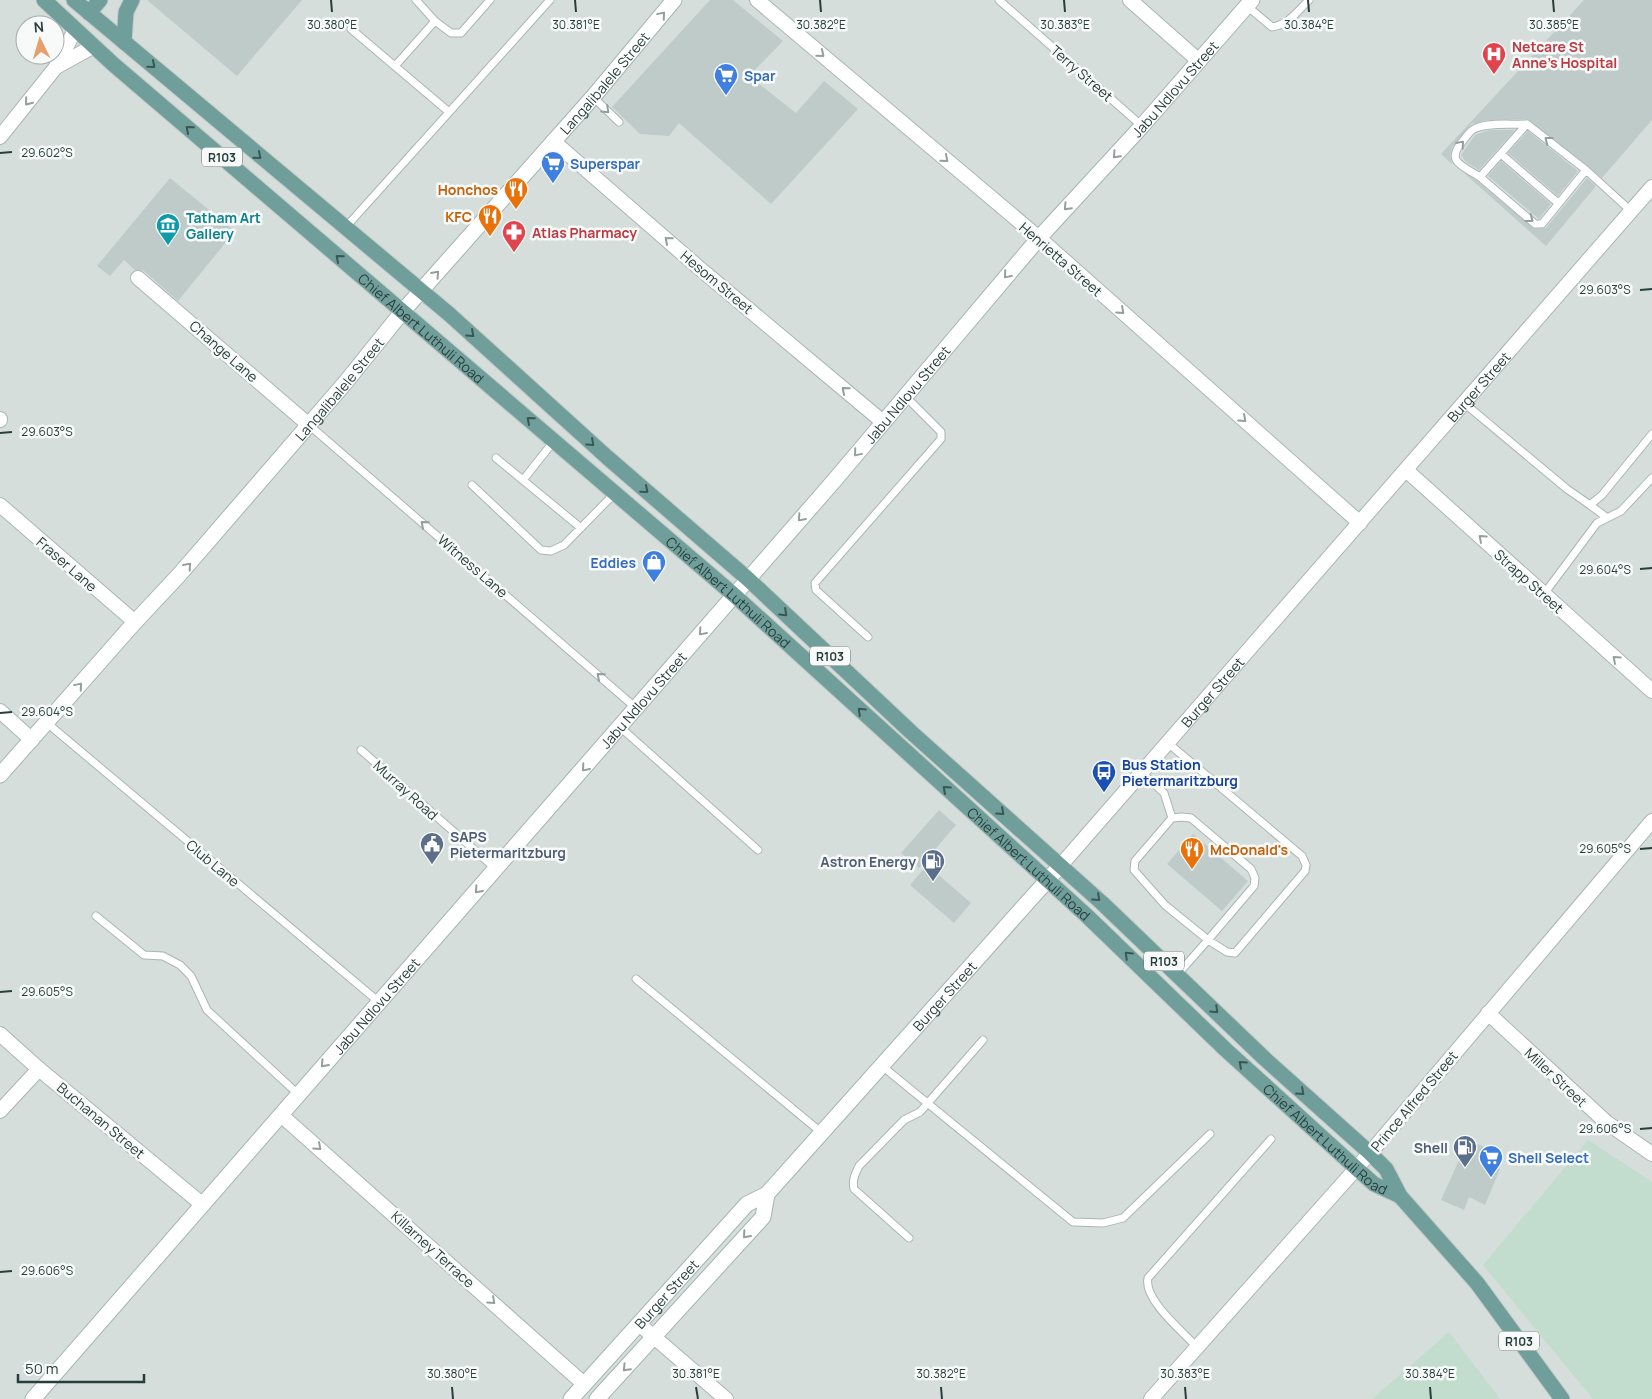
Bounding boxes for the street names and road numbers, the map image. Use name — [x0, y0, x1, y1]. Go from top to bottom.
street label: Langalibalele Street — [555, 27, 653, 138]
street label: Jabu Ndlovu Street — [1127, 36, 1222, 141]
street label: Terry Street — [1047, 41, 1117, 106]
road number: R103 — [202, 148, 242, 166]
street label: Henrietta Street — [1015, 218, 1107, 301]
street label: Hesom Street — [677, 246, 758, 318]
street label: Chief Albert Luthuli Road — [354, 269, 488, 387]
street label: Change Lane — [186, 316, 262, 386]
street label: Langalibalele Street — [290, 333, 388, 444]
street label: Jabu Ndlovu Street — [861, 341, 954, 447]
street label: Burger Street — [1442, 347, 1514, 425]
street label: Witness Lane — [434, 530, 512, 602]
street label: Fraser Lane — [33, 532, 101, 596]
street label: Chief Albert Luthuli Road — [662, 532, 795, 652]
street label: Strapp Street — [1490, 545, 1568, 618]
road number: R103 — [810, 646, 850, 666]
street label: Jabu Ndlovu Street — [596, 647, 691, 752]
street label: Burger Street — [1176, 652, 1248, 731]
street label: Murray Road — [370, 756, 442, 824]
street label: Chief Albert Luthuli Road — [963, 802, 1095, 924]
street label: Club Lane — [182, 835, 244, 891]
road number: R103 — [1144, 951, 1184, 970]
street label: Jabu Ndlovu Street — [329, 953, 424, 1058]
street label: Burger Street — [908, 957, 981, 1035]
street label: Miller Street — [1521, 1043, 1592, 1111]
street label: Prince Alfred Street — [1366, 1046, 1462, 1155]
street label: Buchanan Street — [53, 1078, 149, 1163]
street label: Chief Albert Luthuli Road — [1259, 1079, 1391, 1198]
street label: Killarney Terrace — [387, 1206, 479, 1292]
street label: Burger Street — [630, 1255, 703, 1332]
road number: R103 — [1499, 1332, 1539, 1350]

